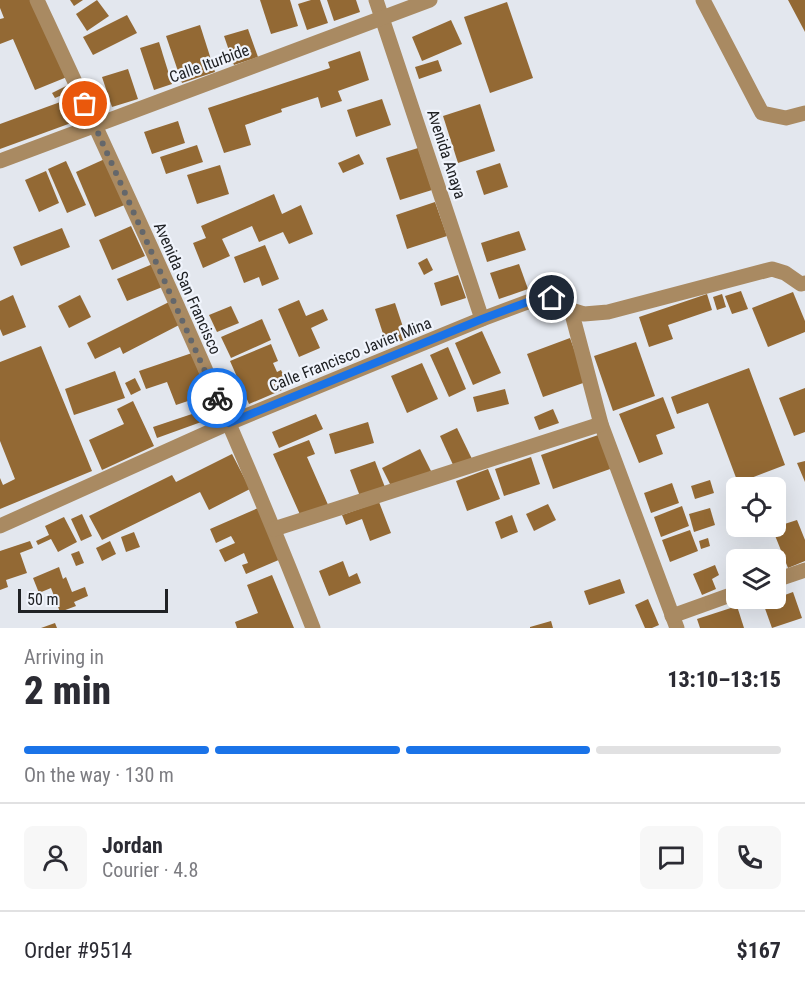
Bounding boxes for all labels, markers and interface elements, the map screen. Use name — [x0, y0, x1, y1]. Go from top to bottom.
street label: Calle Iturbide — [167, 40, 252, 87]
pin — [59, 78, 110, 129]
icon: bag — [68, 87, 101, 120]
street label: Avenida Anaya — [423, 107, 470, 201]
street label: Avenida San Francisco — [150, 219, 225, 357]
pin — [526, 272, 577, 323]
icon: home — [535, 281, 568, 314]
street label: Calle Francisco Javier Mina — [266, 313, 434, 396]
courier — [187, 368, 247, 428]
icon: bike — [201, 382, 234, 415]
map controls — [726, 477, 786, 609]
button: locate — [726, 477, 786, 537]
button: layers — [726, 549, 786, 609]
scale bar — [18, 586, 168, 614]
text: 50 m — [27, 590, 59, 609]
text: Arriving in — [24, 645, 104, 669]
text: 13:10–13:15 — [667, 667, 781, 692]
text: 2 min — [24, 668, 111, 714]
text: On the way · 130 m — [24, 763, 174, 787]
button: person — [24, 826, 87, 889]
button: chat — [640, 826, 703, 889]
button: phone — [718, 826, 781, 889]
text: Jordan — [102, 833, 163, 858]
text: Courier · 4.8 — [102, 858, 198, 882]
text: Order #9514 — [24, 938, 132, 963]
text: $167 — [737, 938, 781, 963]

